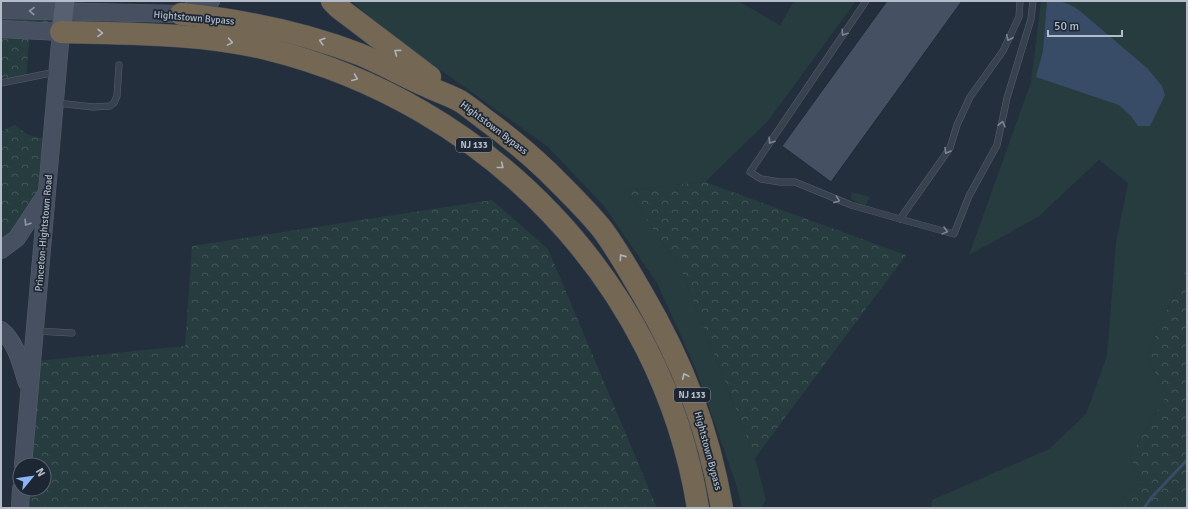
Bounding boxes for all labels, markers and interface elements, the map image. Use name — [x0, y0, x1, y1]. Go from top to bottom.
one-way arrow — [29, 7, 35, 15]
street label: Hightstown Bypass — [153, 8, 236, 28]
scale bar — [1048, 12, 1122, 38]
text: 50 m — [1054, 19, 1079, 34]
one-way arrow — [97, 29, 103, 38]
one-way arrow — [841, 29, 849, 36]
one-way arrow — [1006, 33, 1014, 41]
one-way arrow — [227, 37, 233, 46]
one-way arrow — [319, 37, 326, 46]
one-way arrow — [394, 49, 401, 56]
one-way arrow — [351, 73, 358, 81]
street label: Hightstown Bypass — [458, 99, 531, 158]
one-way arrow — [997, 120, 1005, 127]
one-way arrow — [768, 137, 776, 144]
road number: NJ 133 — [456, 138, 492, 152]
one-way arrow — [945, 147, 952, 154]
one-way arrow — [497, 162, 504, 169]
street label: Princeton-Hightstown Road — [33, 174, 55, 292]
one-way arrow — [833, 195, 840, 203]
one-way arrow — [25, 219, 32, 226]
one-way arrow — [941, 226, 948, 235]
one-way arrow — [619, 254, 627, 261]
one-way arrow — [681, 373, 689, 380]
road number: NJ 133 — [674, 388, 710, 402]
street label: Hightstown Bypass — [692, 410, 724, 492]
north arrow — [12, 457, 52, 497]
text: N — [33, 466, 48, 479]

